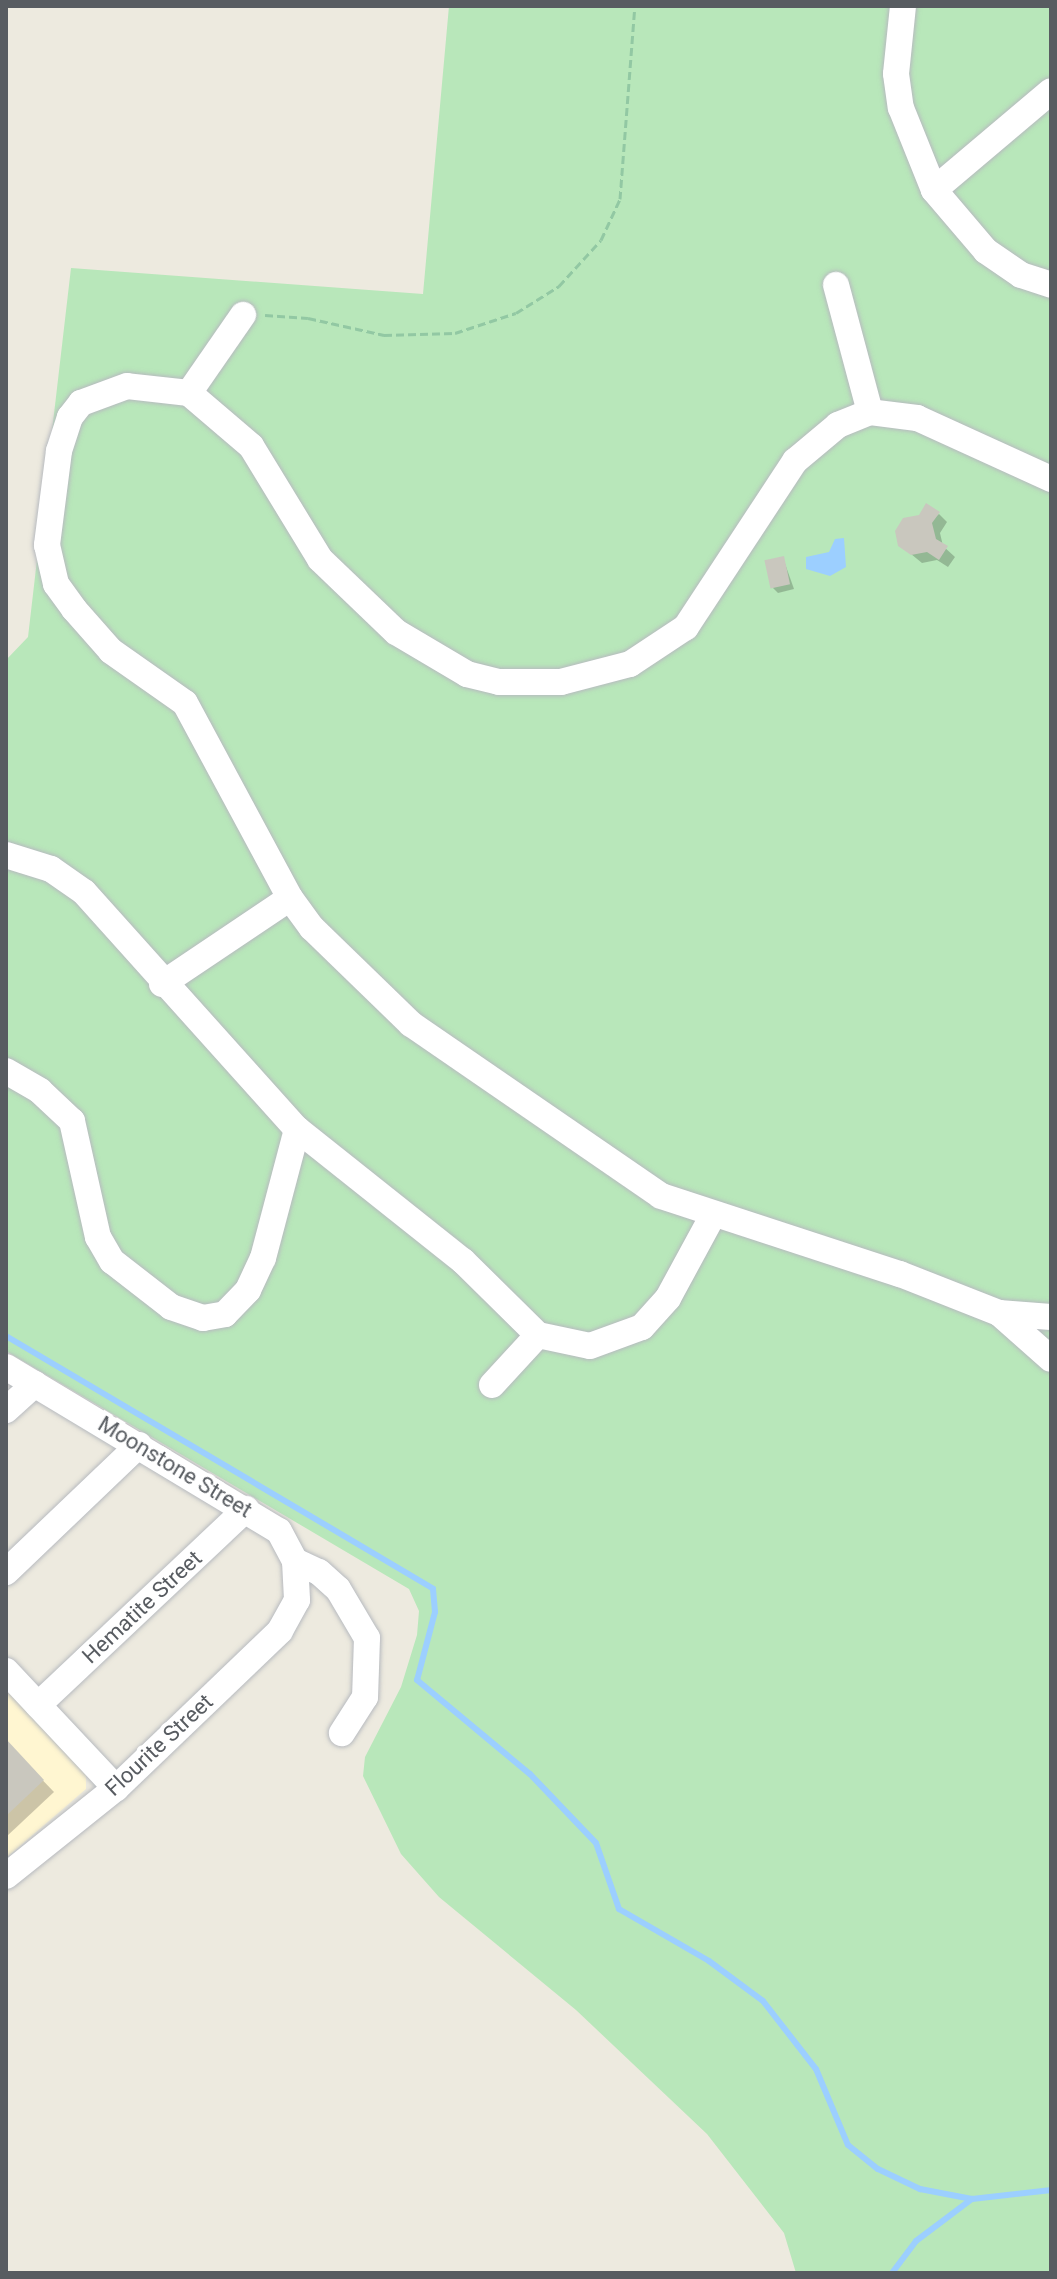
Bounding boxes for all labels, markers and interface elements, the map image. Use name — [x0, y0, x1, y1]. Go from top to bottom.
street label: Moonstone Street — [93, 1411, 257, 1523]
street label: Hematite Street — [77, 1545, 207, 1669]
street label: Flourite Street — [100, 1689, 218, 1801]

